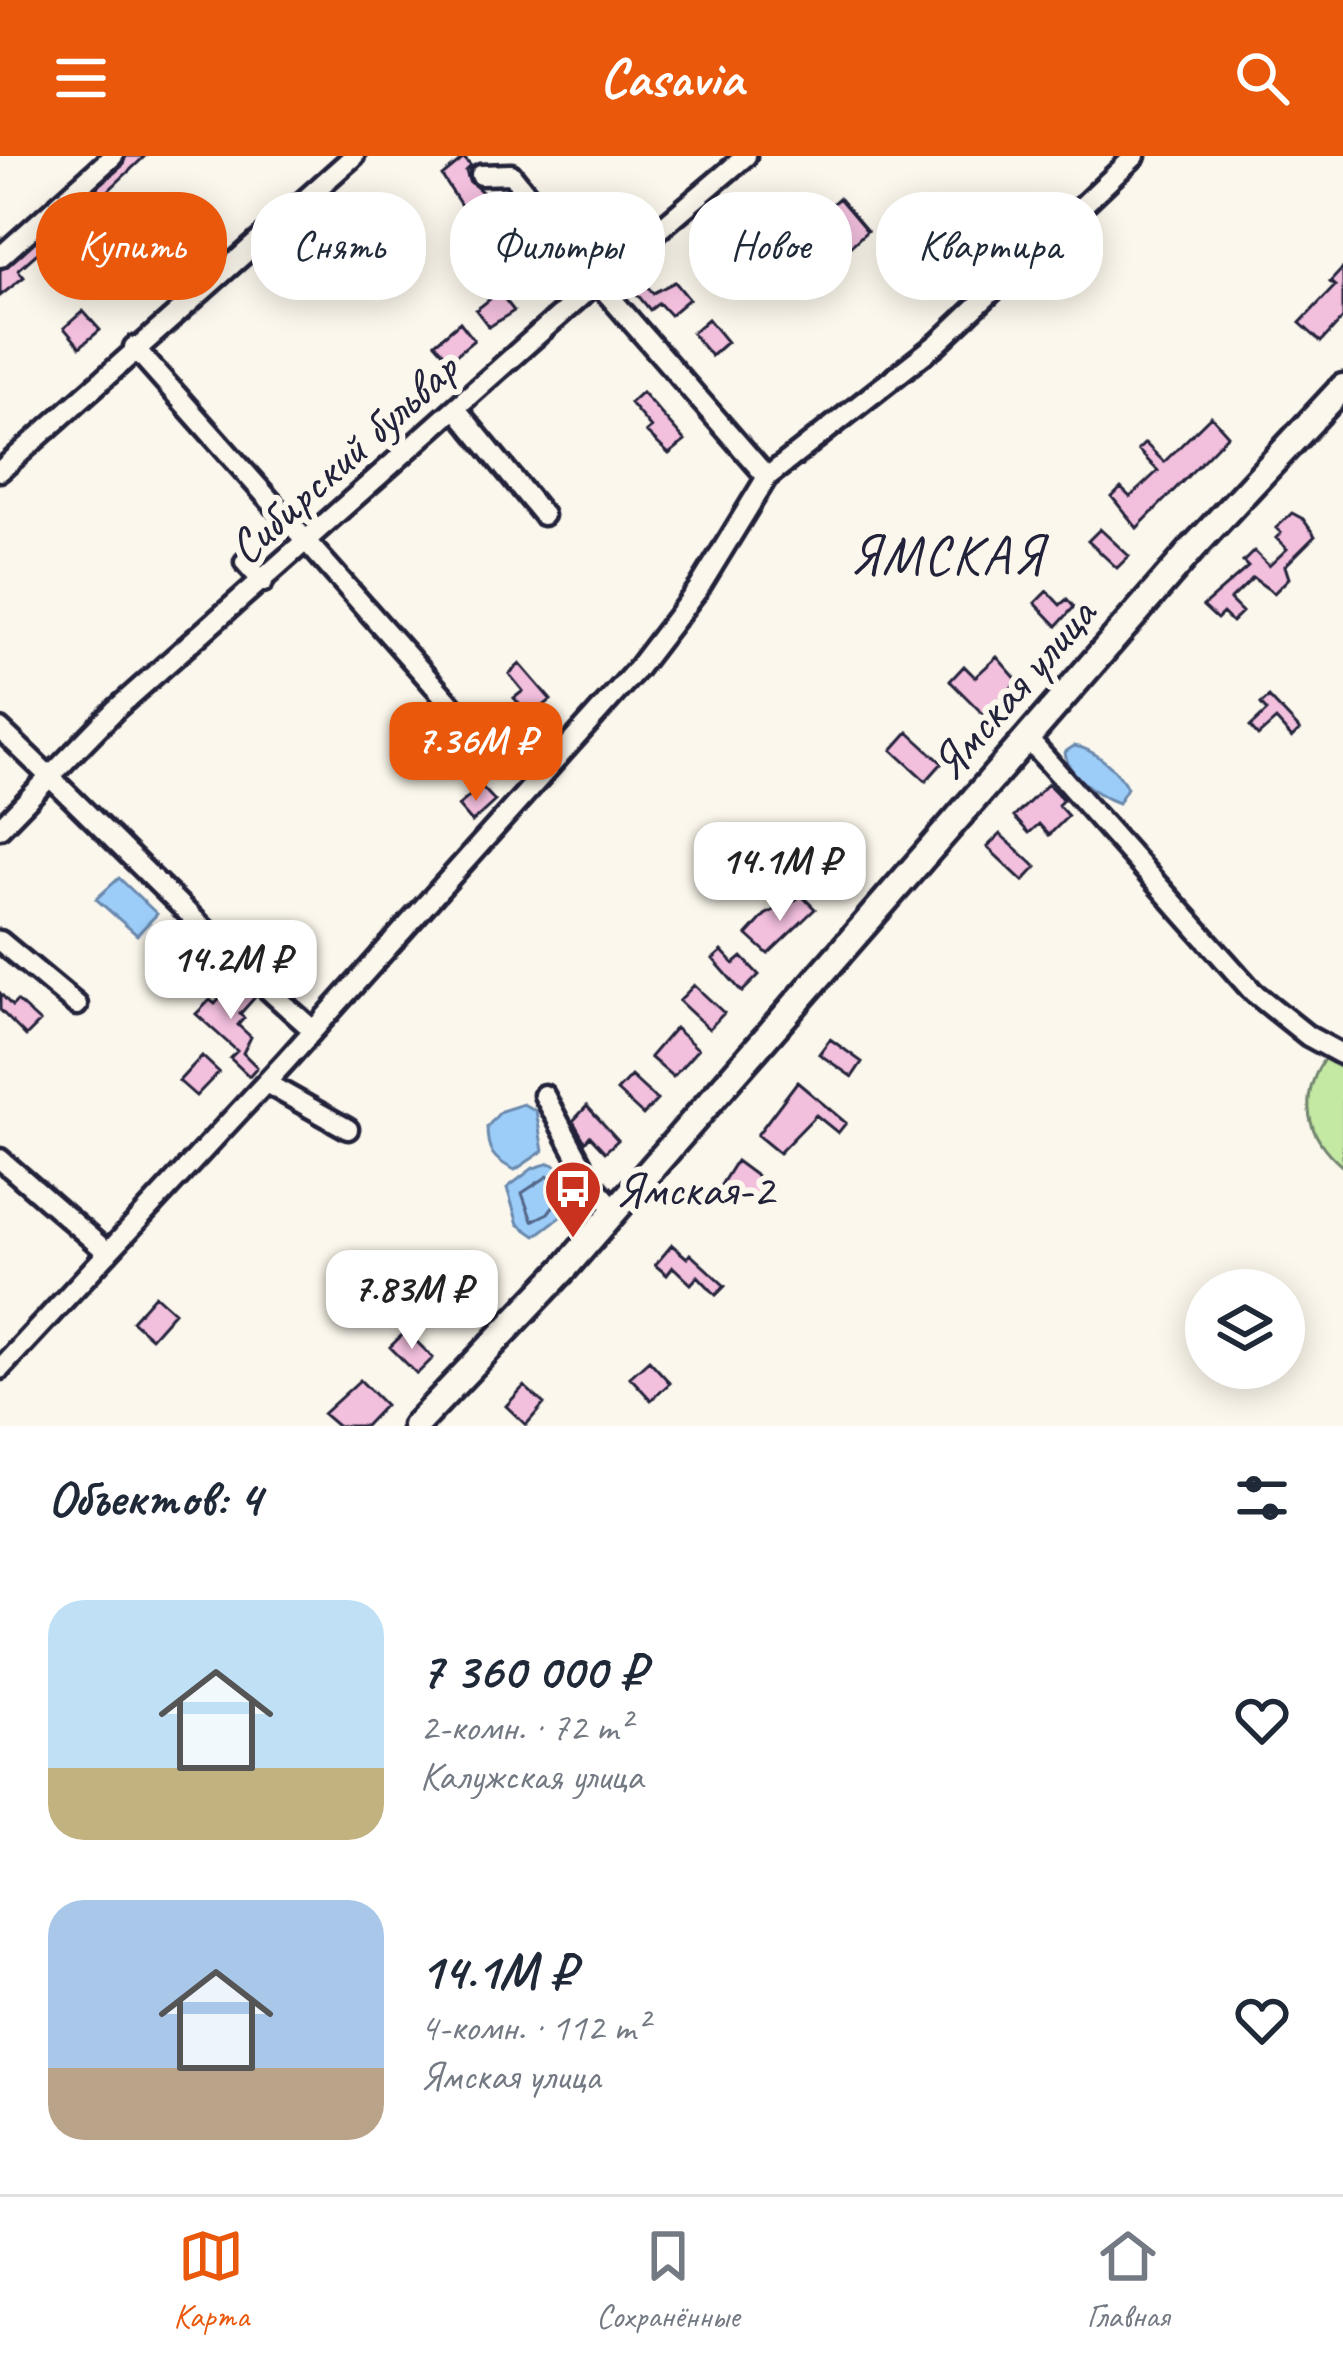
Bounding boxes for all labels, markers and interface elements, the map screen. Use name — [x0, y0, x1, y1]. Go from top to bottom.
text: Casavia — [600, 44, 743, 112]
icon: menu — [48, 45, 114, 111]
icon: search — [1229, 45, 1295, 111]
chip: Купить — [36, 192, 227, 300]
chip: Снять — [251, 192, 426, 300]
chip: Фильтры — [450, 192, 665, 300]
chip: Новое — [689, 192, 852, 300]
chip: Квартира — [876, 192, 1103, 300]
street label: Сибирский бульвар — [216, 337, 472, 577]
district label: ЯМСКАЯ — [849, 521, 1049, 589]
street label: Ямская улица — [918, 583, 1110, 792]
pin: 7.36M ₽ — [365, 702, 587, 804]
text: 7.36M ₽ — [416, 716, 536, 765]
pin: 14.1M ₽ — [669, 822, 891, 924]
text: 14.1M ₽ — [721, 836, 839, 885]
pin: 14.2M ₽ — [120, 920, 342, 1022]
text: 14.2M ₽ — [172, 934, 290, 983]
bus stop icon: Ямская-2 — [542, 1158, 604, 1240]
place label: Ямская-2 — [615, 1159, 777, 1219]
pin: 7.83M ₽ — [301, 1250, 523, 1352]
text: 7.83M ₽ — [353, 1264, 471, 1313]
map controls — [1185, 1269, 1305, 1389]
button: layers — [1185, 1269, 1305, 1389]
icon: filters — [1229, 1465, 1295, 1531]
text: Объектов: 4 — [48, 1466, 261, 1530]
text: 7 360 000 ₽ — [420, 1639, 645, 1703]
icon: home — [144, 1648, 288, 1792]
icon: heart — [1229, 1687, 1295, 1753]
text: 2-комн. · 72 m² — [420, 1703, 630, 1752]
text: Калужская улица — [420, 1752, 643, 1801]
text: 14.1M ₽ — [420, 1939, 575, 2003]
icon: home — [144, 1948, 288, 2092]
icon: heart — [1229, 1987, 1295, 2053]
text: 4-комн. · 112 m² — [420, 2003, 648, 2052]
text: Ямская улица — [420, 2052, 600, 2101]
tab: Карта — [174, 2223, 249, 2337]
tab: Сохранённые — [596, 2223, 740, 2337]
tab: Главная — [1087, 2223, 1169, 2337]

